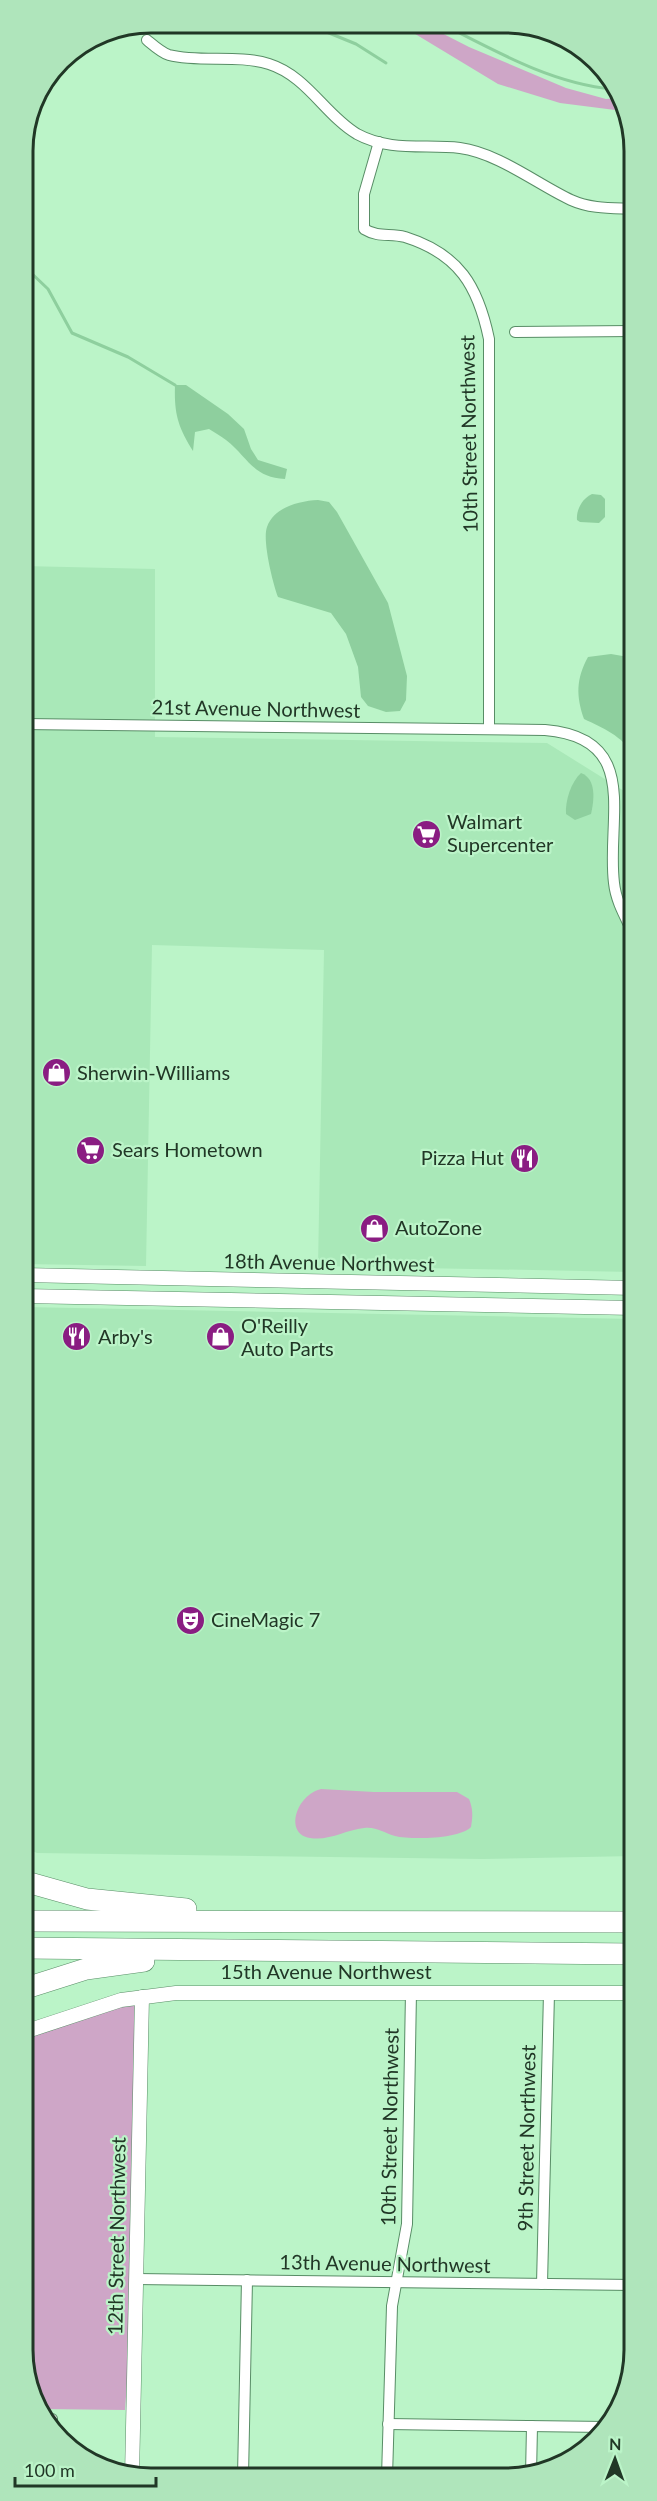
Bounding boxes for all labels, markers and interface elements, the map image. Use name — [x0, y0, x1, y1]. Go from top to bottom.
street label: 10th Street Northwest — [454, 335, 482, 533]
street label: 21st Avenue Northwest — [152, 694, 361, 722]
place label: Walmart Supercenter — [447, 809, 554, 856]
supermarket icon: Walmart Supercenter — [410, 818, 442, 850]
shop icon: Sherwin-Williams — [40, 1057, 72, 1089]
place label: Sherwin-Williams — [77, 1060, 230, 1084]
supermarket icon: Sears Hometown — [75, 1134, 107, 1166]
place label: Sears Hometown — [112, 1137, 263, 1161]
restaurant icon: Pizza Hut — [509, 1142, 541, 1174]
place label: Pizza Hut — [421, 1145, 504, 1169]
shop icon: AutoZone — [358, 1212, 390, 1244]
place label: AutoZone — [395, 1215, 482, 1239]
street label: 18th Avenue Northwest — [223, 1248, 435, 1276]
place label: O'Reilly Auto Parts — [241, 1313, 334, 1360]
restaurant icon: Arby's — [61, 1321, 93, 1353]
shop icon: O'Reilly Auto Parts — [204, 1321, 236, 1353]
place label: Arby's — [98, 1324, 153, 1348]
theatre icon: CineMagic 7 — [174, 1604, 206, 1636]
place label: CineMagic 7 — [211, 1607, 320, 1631]
street label: 15th Avenue Northwest — [220, 1959, 432, 1983]
street label: 10th Street Northwest — [375, 2028, 403, 2226]
street label: 9th Street Northwest — [512, 2044, 540, 2232]
street label: 12th Street Northwest — [102, 2137, 130, 2335]
street label: 13th Avenue Northwest — [279, 2249, 491, 2277]
north arrow — [585, 2429, 645, 2489]
text: N — [609, 2434, 622, 2453]
scale bar — [15, 2450, 156, 2488]
text: 100 m — [24, 2459, 75, 2481]

